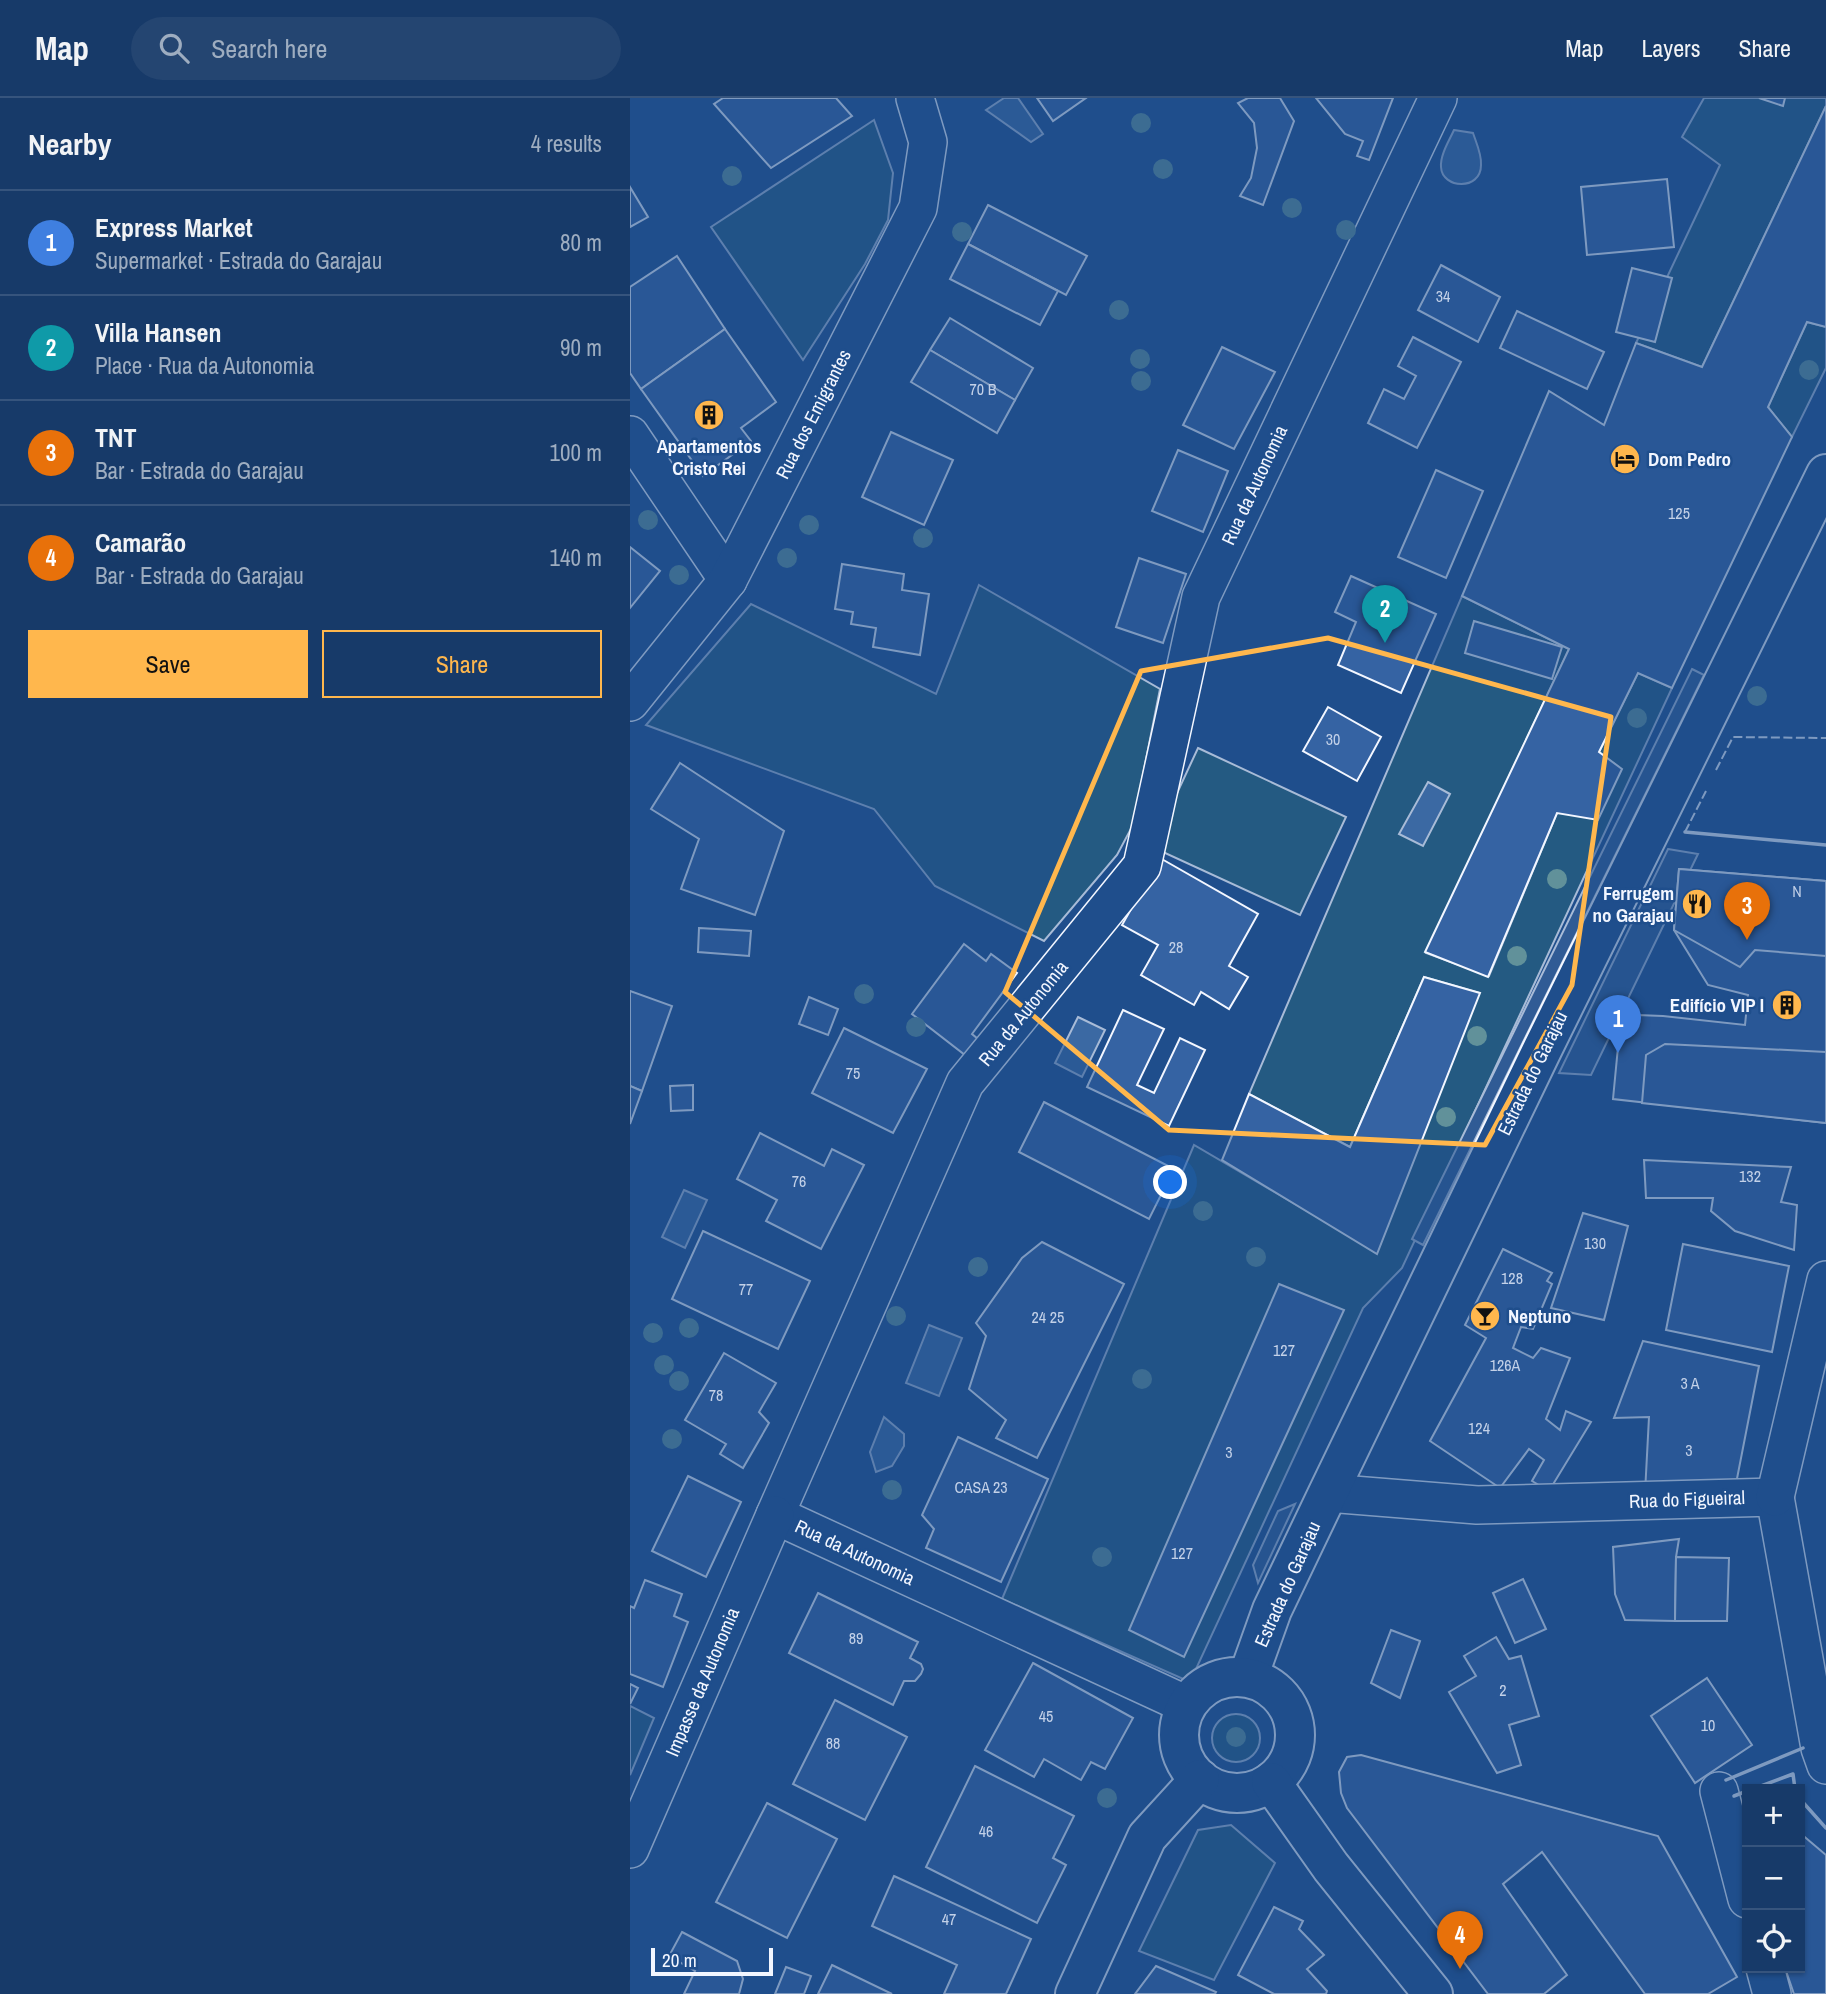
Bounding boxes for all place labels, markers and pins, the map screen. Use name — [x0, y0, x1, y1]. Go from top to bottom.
building icon: Apartamentos Cristo Rei — [692, 398, 726, 432]
place label: Apartamentos Cristo Rei — [657, 433, 761, 481]
hotel icon: Dom Pedro — [1608, 442, 1642, 476]
place label: Dom Pedro — [1648, 446, 1731, 472]
pin: 2 — [1362, 585, 1408, 643]
place label: Ferrugem no Garajau — [1593, 880, 1674, 928]
pin: 3 — [1724, 882, 1770, 940]
restaurant icon: Ferrugem no Garajau — [1680, 887, 1714, 921]
building icon: Edifício VIP I — [1770, 988, 1804, 1022]
place label: Edifício VIP I — [1670, 992, 1764, 1018]
pin: 1 — [1595, 995, 1641, 1053]
bar icon: Neptuno — [1468, 1299, 1502, 1333]
place label: Neptuno — [1508, 1303, 1571, 1329]
pin: 4 — [1437, 1911, 1483, 1969]

